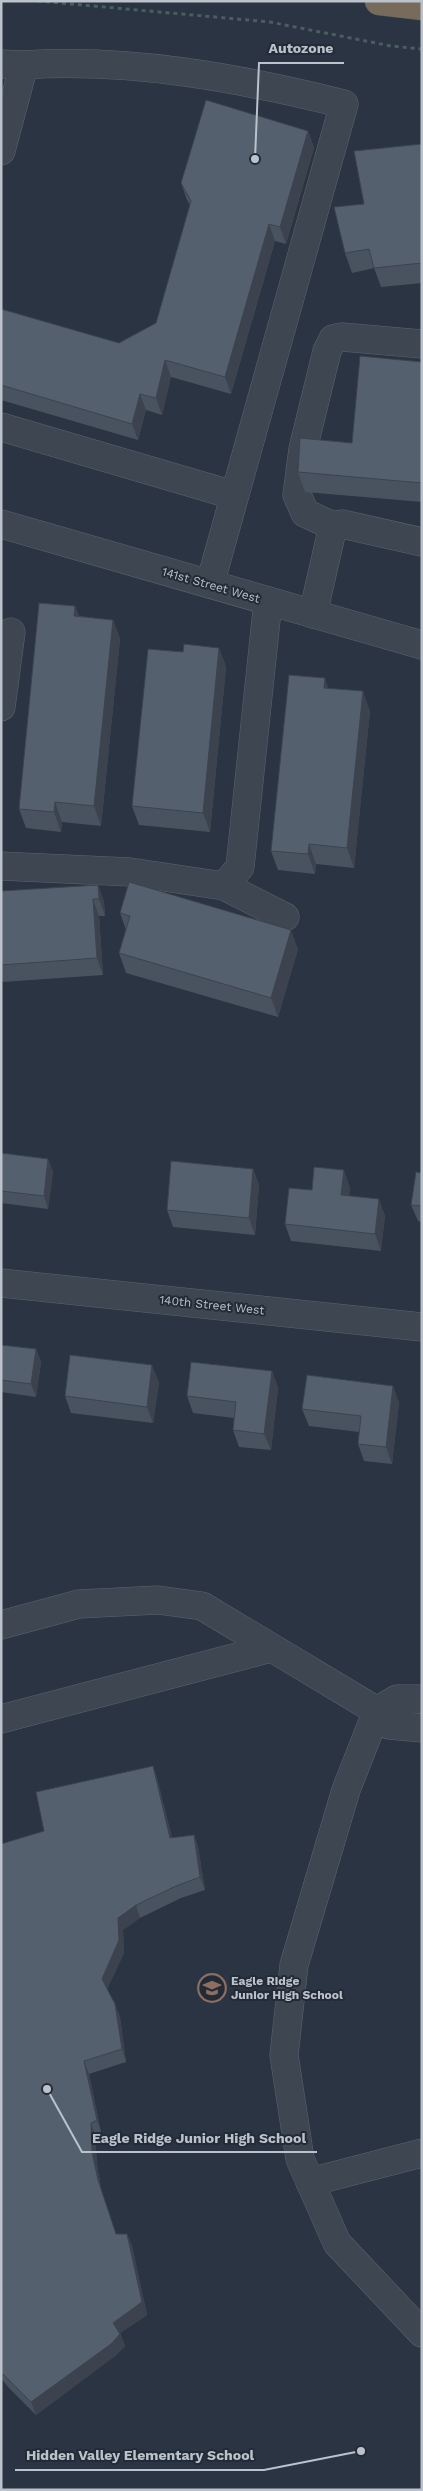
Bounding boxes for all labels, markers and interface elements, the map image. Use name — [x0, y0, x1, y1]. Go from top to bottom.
callout: Autozone — [259, 34, 344, 63]
text: Autozone — [269, 40, 333, 56]
street label: 141st Street West — [160, 564, 262, 606]
street label: 140th Street West — [159, 1293, 265, 1317]
school or university icon: Eagle Ridge Junior HIgh School — [197, 1973, 227, 2003]
place label: Eagle Ridge Junior HIgh School — [231, 1974, 343, 2002]
callout: Eagle Ridge Junior High School — [82, 2123, 317, 2152]
text: Eagle Ridge Junior High School — [92, 2130, 306, 2146]
callout: Hidden Valley Elementary School — [15, 2441, 264, 2470]
text: Hidden Valley Elementary School — [26, 2447, 255, 2463]

